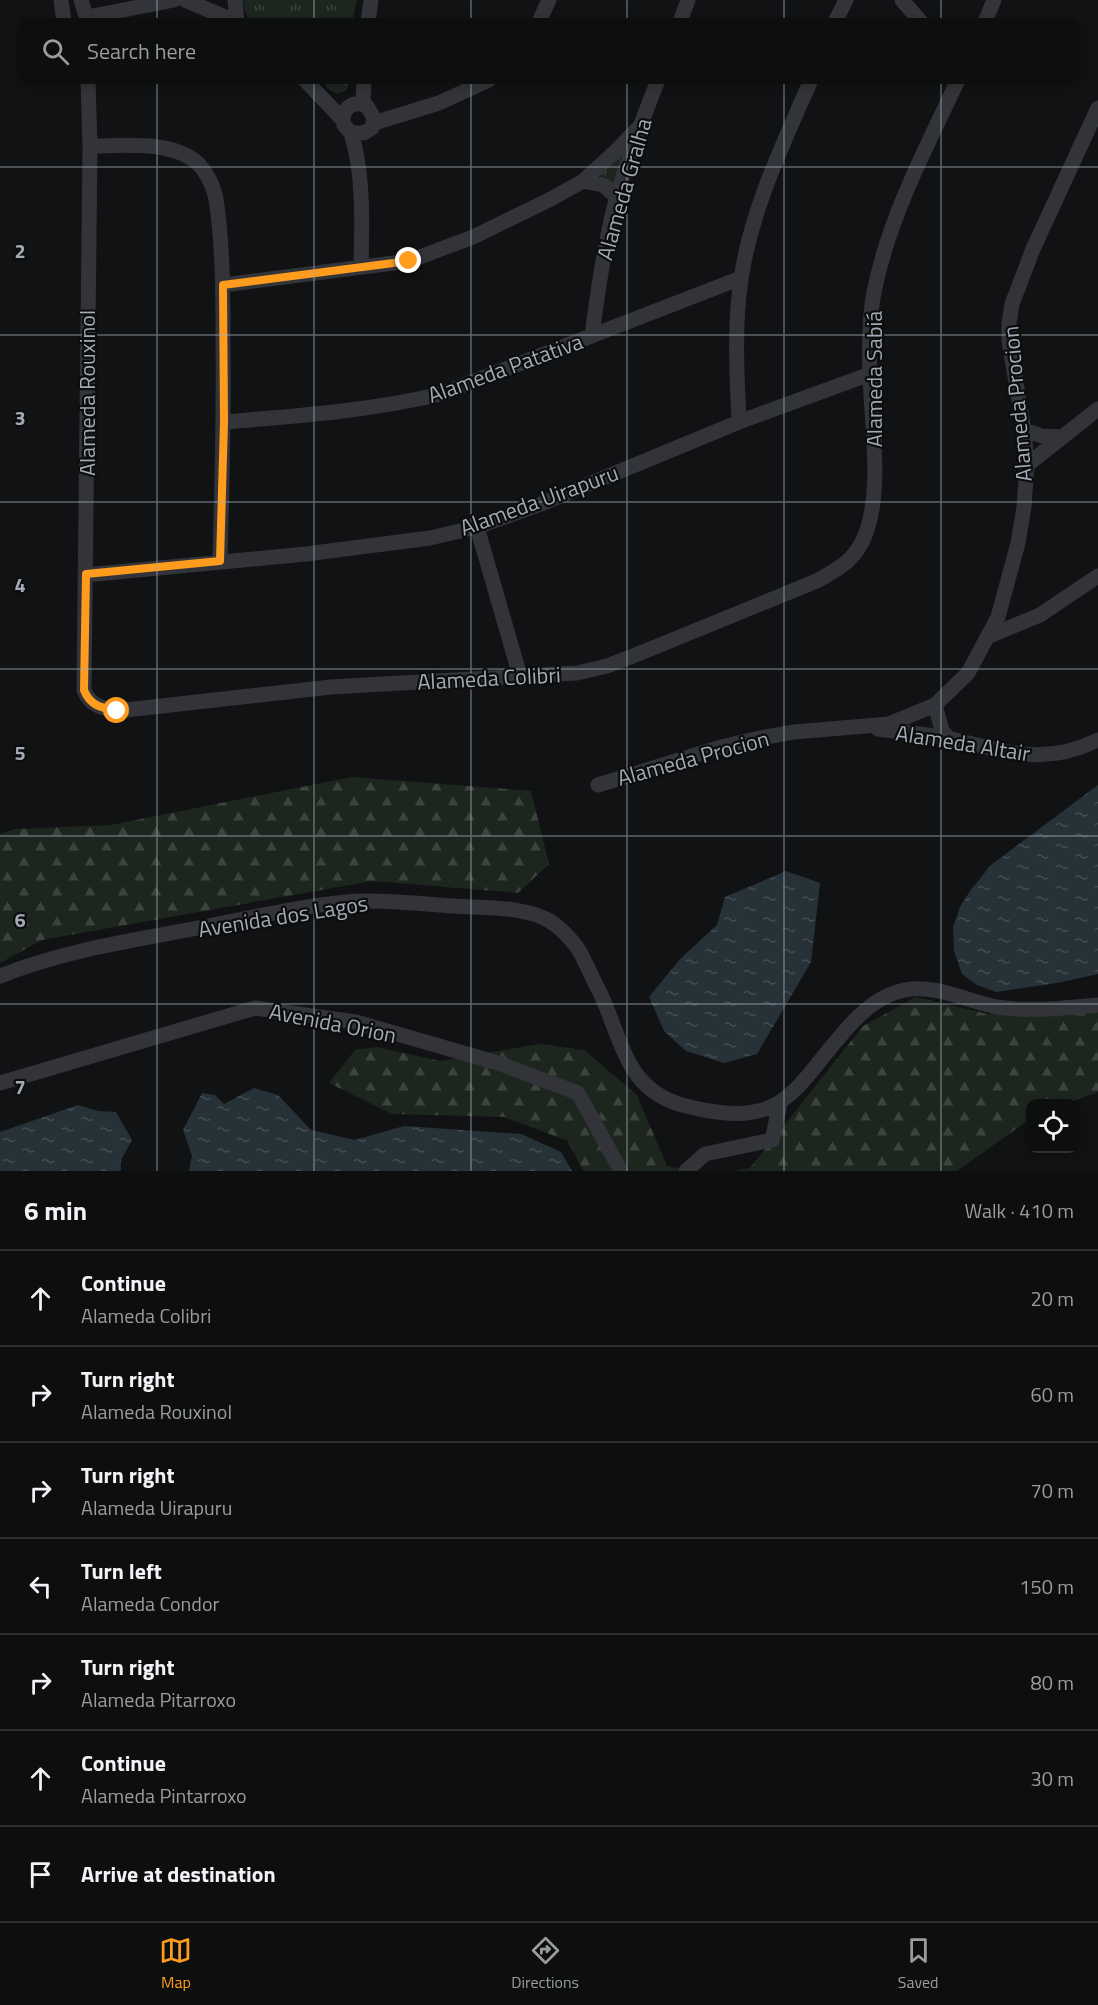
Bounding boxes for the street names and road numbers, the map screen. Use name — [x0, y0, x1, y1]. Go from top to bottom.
street label: Alameda Gralha — [587, 114, 661, 264]
street label: Alameda Rouxinol — [70, 310, 104, 476]
street label: Alameda Sabiá — [857, 311, 891, 447]
street label: Alameda Patativa — [423, 324, 587, 412]
street label: Alameda Procion — [993, 325, 1041, 483]
street label: Alameda Uirapuru — [455, 456, 623, 544]
street label: Alameda Colibri — [416, 657, 562, 699]
street label: Alameda Altair — [893, 716, 1033, 770]
street label: Alameda Procion — [613, 721, 773, 795]
street label: Avenida dos Lagos — [196, 886, 370, 946]
street label: Avenida Orion — [267, 994, 399, 1052]

